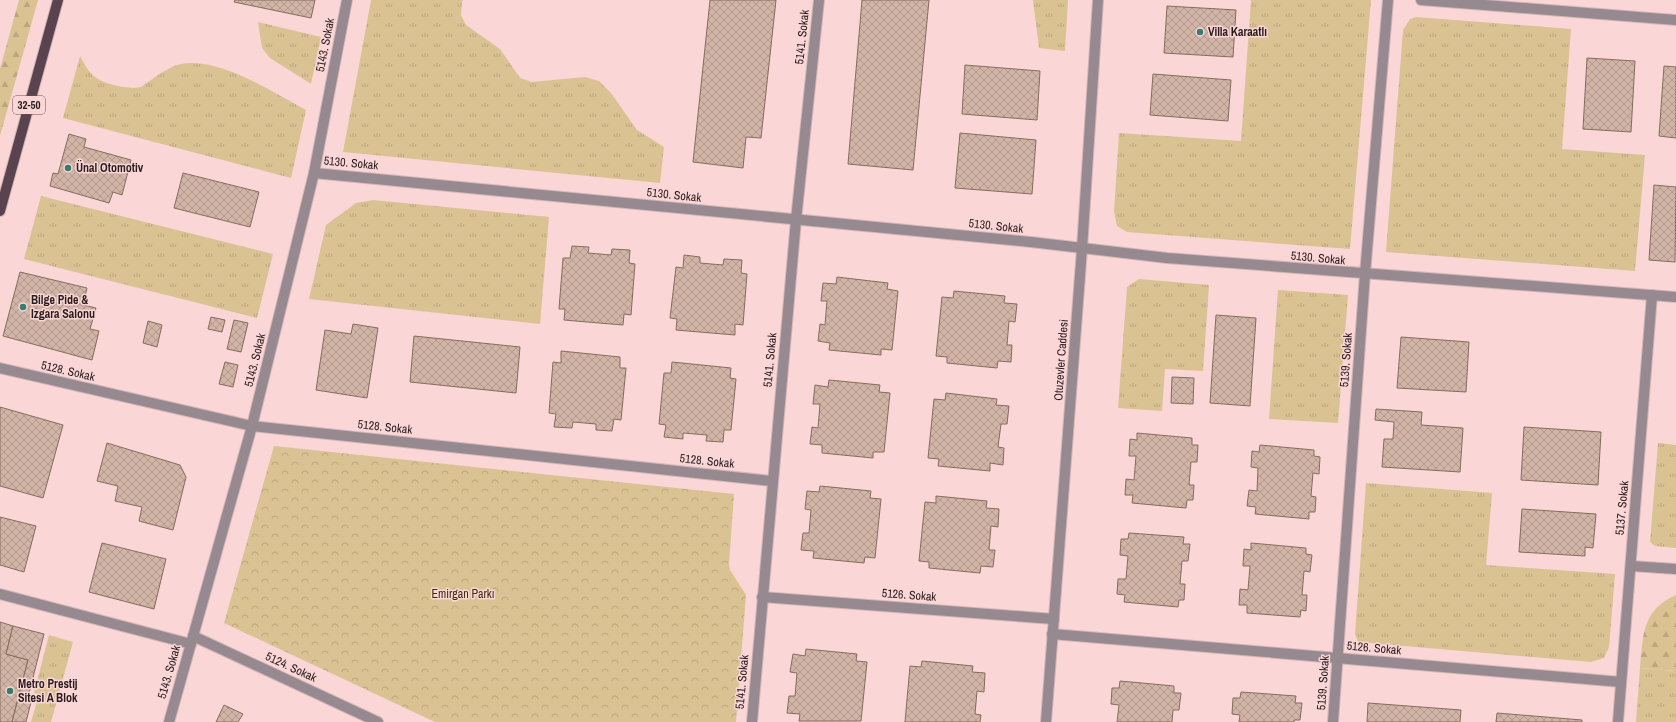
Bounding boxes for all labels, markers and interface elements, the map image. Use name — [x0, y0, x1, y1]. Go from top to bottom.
street label: 5141. Sokak — [791, 9, 813, 65]
street label: 5143. Sokak — [312, 17, 338, 73]
place label: Villa Karaatlı — [1208, 24, 1267, 40]
marker: Villa Karaatlı — [1195, 27, 1205, 37]
road number: 32-50 — [13, 96, 45, 114]
street label: 5130. Sokak — [323, 153, 379, 173]
place label: Ünal Otomotiv — [76, 159, 144, 176]
marker: Ünal Otomotiv — [63, 163, 73, 173]
street label: 5130. Sokak — [646, 184, 702, 206]
street label: 5130. Sokak — [968, 215, 1024, 237]
street label: 5130. Sokak — [1290, 248, 1346, 268]
place label: Bilge Pide & Izgara Salonu — [31, 292, 95, 322]
marker: Bilge Pide & Izgara Salonu — [18, 302, 28, 312]
street label: Otuzevler Caddesi — [1050, 319, 1072, 401]
street label: 5143. Sokak — [241, 331, 269, 388]
street label: 5141. Sokak — [760, 332, 780, 388]
street label: 5139. Sokak — [1336, 332, 1356, 388]
street label: 5128. Sokak — [40, 357, 97, 385]
street label: 5128. Sokak — [357, 416, 413, 438]
street label: 5128. Sokak — [679, 450, 735, 472]
street label: 5137. Sokak — [1612, 480, 1632, 536]
street label: 5126. Sokak — [881, 585, 937, 605]
park label: Emirgan Parkı — [432, 586, 494, 602]
street label: 5126. Sokak — [1346, 638, 1402, 658]
street label: 5143. Sokak — [154, 643, 184, 701]
street label: 5124. Sokak — [263, 648, 319, 686]
street label: 5141. Sokak — [732, 654, 752, 710]
street label: 5139. Sokak — [1313, 655, 1333, 711]
place label: Metro Prestij Sitesi A Blok — [18, 676, 78, 706]
marker: Metro Prestij Sitesi A Blok — [5, 686, 15, 696]

